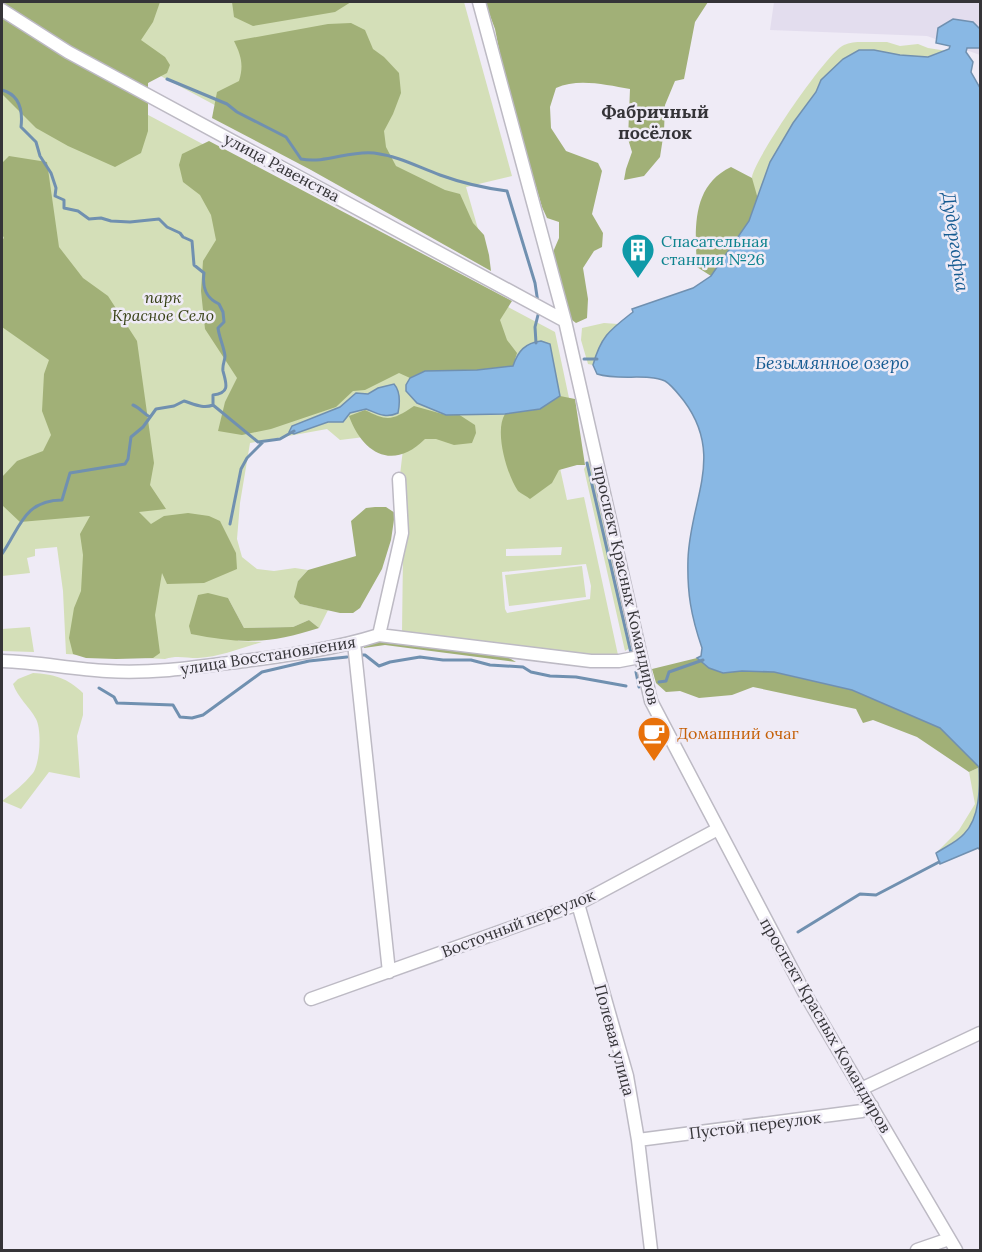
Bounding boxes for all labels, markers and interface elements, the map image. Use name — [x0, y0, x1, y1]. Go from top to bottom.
district label: Фабричный посёлок — [601, 100, 709, 144]
street label: улица Равенства — [221, 128, 343, 206]
water label: Дудергофка — [938, 190, 974, 293]
place label: Спасательная станция №26 — [661, 231, 768, 269]
building icon: Спасательная станция №26 — [620, 232, 656, 279]
park label: парк Красное Село — [112, 287, 214, 325]
water label: Безымянное озеро — [755, 351, 909, 374]
street label: проспект Красных Командиров — [590, 463, 664, 707]
street label: улица Восстановления — [179, 631, 357, 679]
cafe icon: Домашний очаг — [636, 715, 672, 762]
place label: Домашний очаг — [677, 723, 799, 743]
street label: Восточный переулок — [439, 884, 598, 961]
street label: проспект Красных Командиров — [756, 914, 896, 1136]
street label: Полевая улица — [590, 982, 640, 1098]
street label: Пустой переулок — [688, 1107, 822, 1143]

